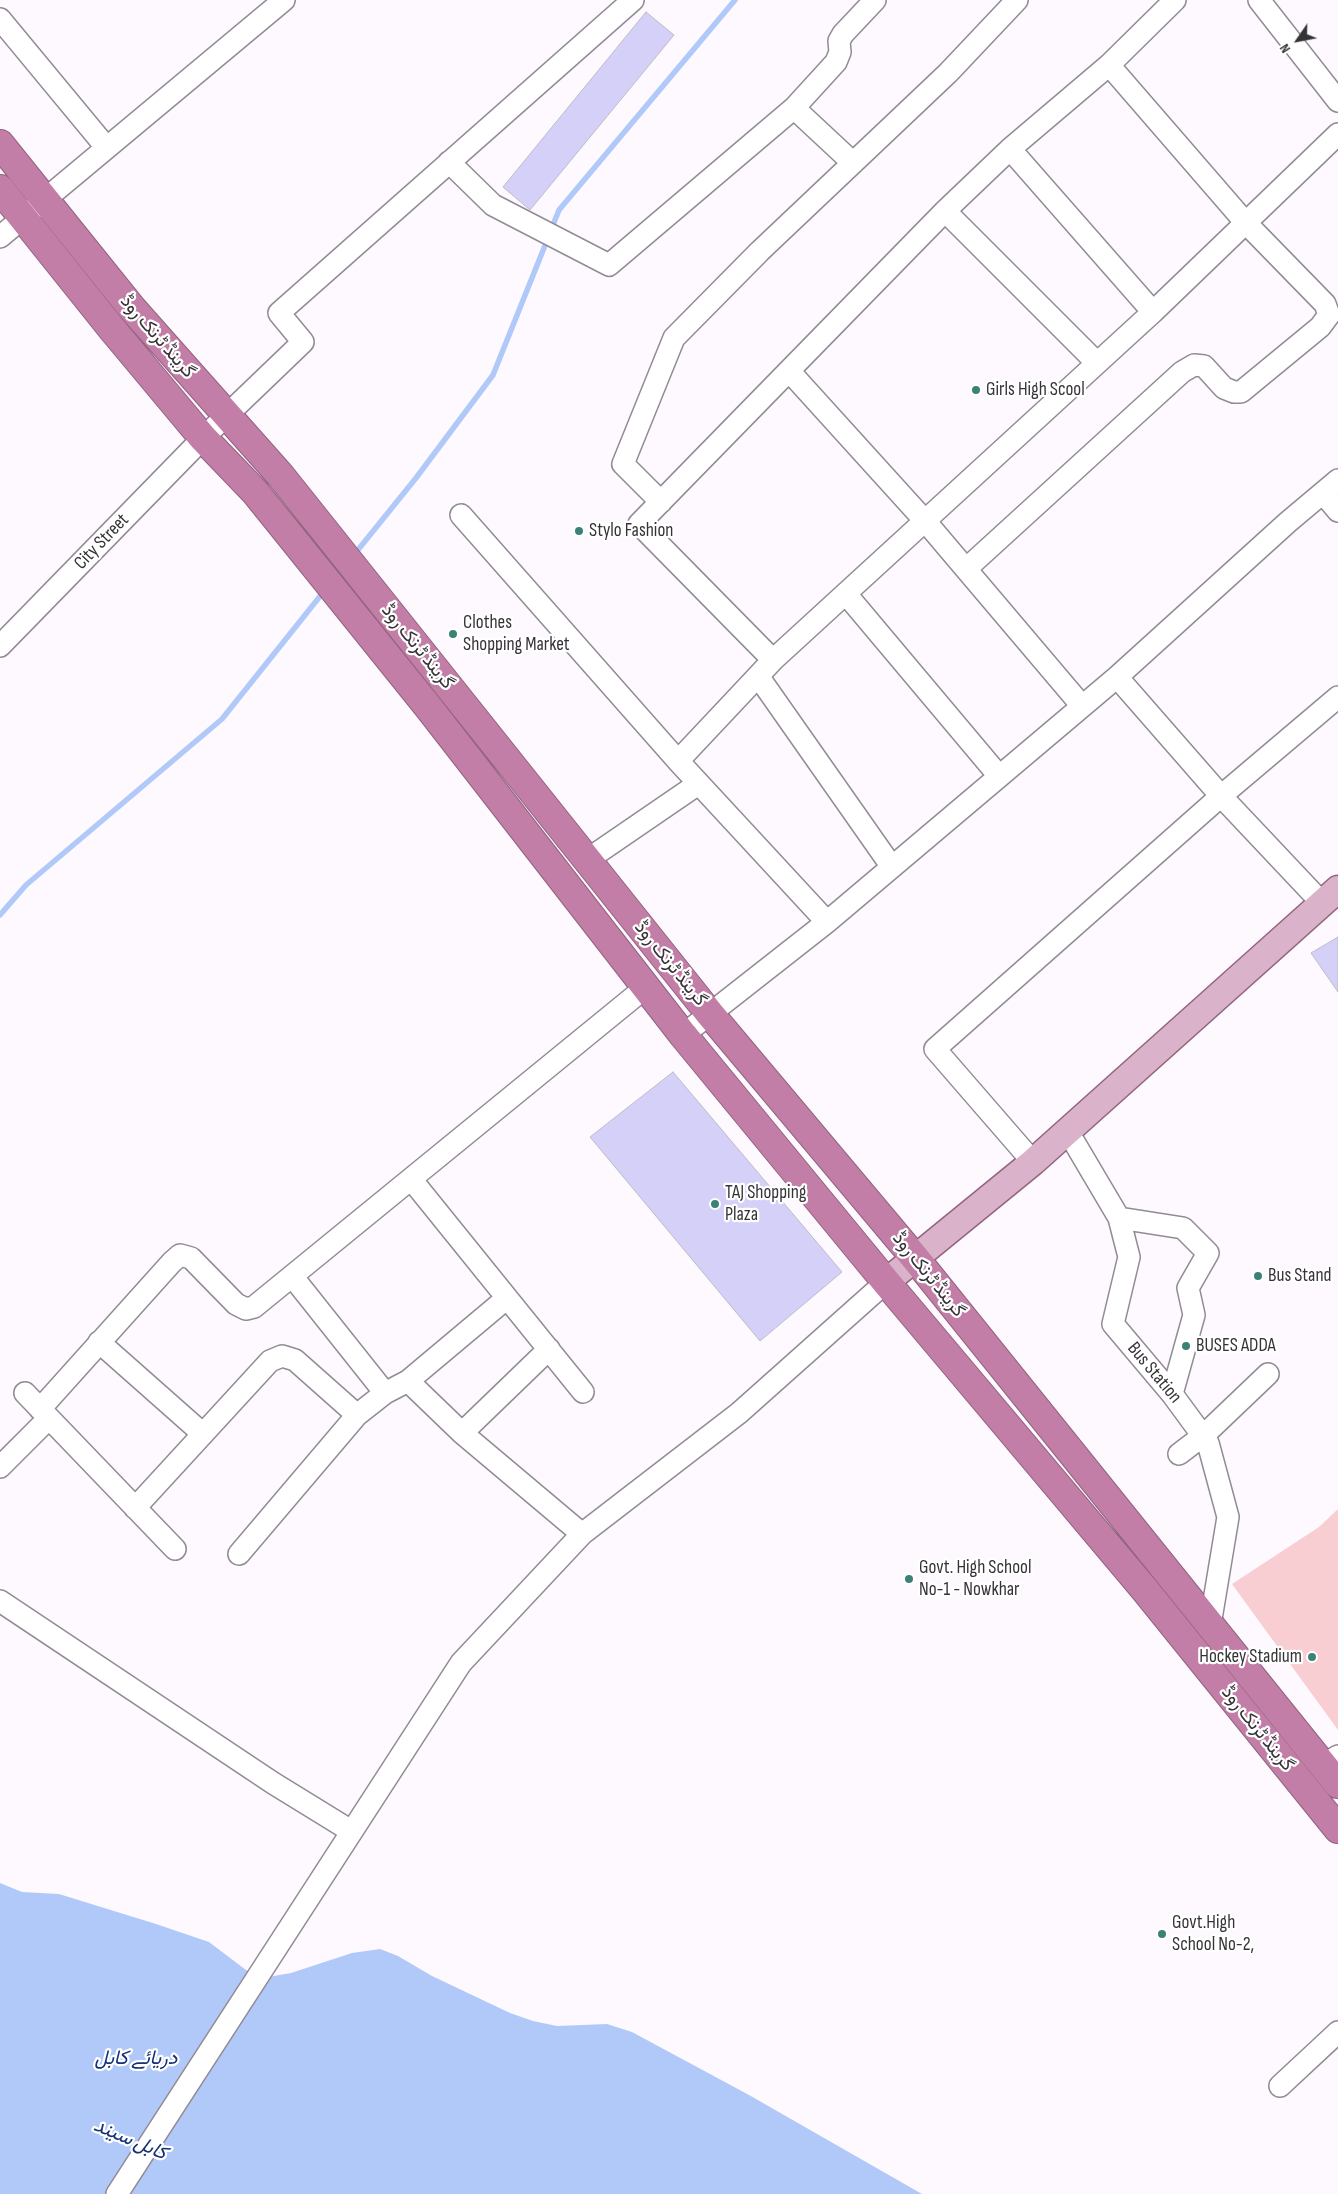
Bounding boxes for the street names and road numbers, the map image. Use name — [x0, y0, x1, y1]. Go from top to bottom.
street label: گرینڈ ٹرنک روڈ — [115, 291, 199, 383]
street label: City Street — [70, 509, 134, 575]
street label: گرینڈ ٹرنک روڈ — [376, 600, 458, 694]
street label: گرینڈ ٹرنک روڈ — [629, 917, 711, 1011]
street label: گرینڈ ٹرنک روڈ — [887, 1228, 969, 1322]
street label: Bus Station — [1122, 1338, 1186, 1408]
street label: گرینڈ ٹرنک روڈ — [1216, 1682, 1298, 1776]

